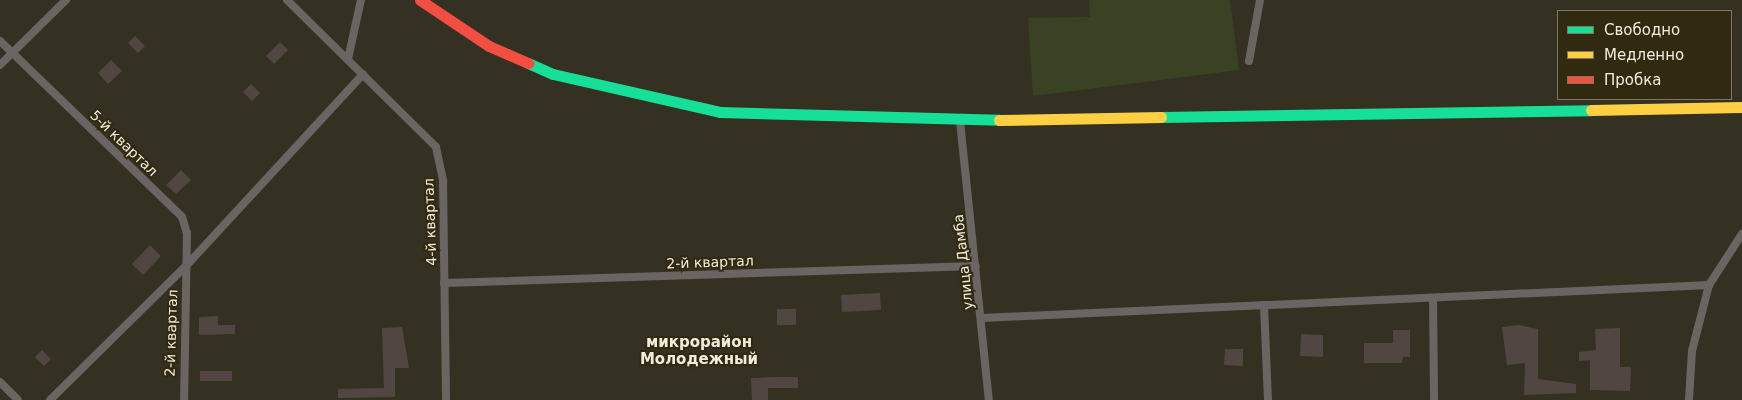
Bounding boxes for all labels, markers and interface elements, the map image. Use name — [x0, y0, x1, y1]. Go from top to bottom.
legend — [1557, 10, 1732, 100]
text: Свободно — [1604, 21, 1680, 39]
text: Медленно — [1604, 46, 1684, 64]
text: Пробка — [1604, 71, 1661, 89]
street label: 5-й квартал — [87, 107, 161, 179]
street label: 4-й квартал — [420, 178, 440, 266]
street label: улица Дамба — [950, 213, 976, 311]
street label: 2-й квартал — [666, 252, 754, 272]
street label: 2-й квартал — [161, 289, 181, 377]
district label: микрорайон Молодежный — [640, 333, 758, 368]

